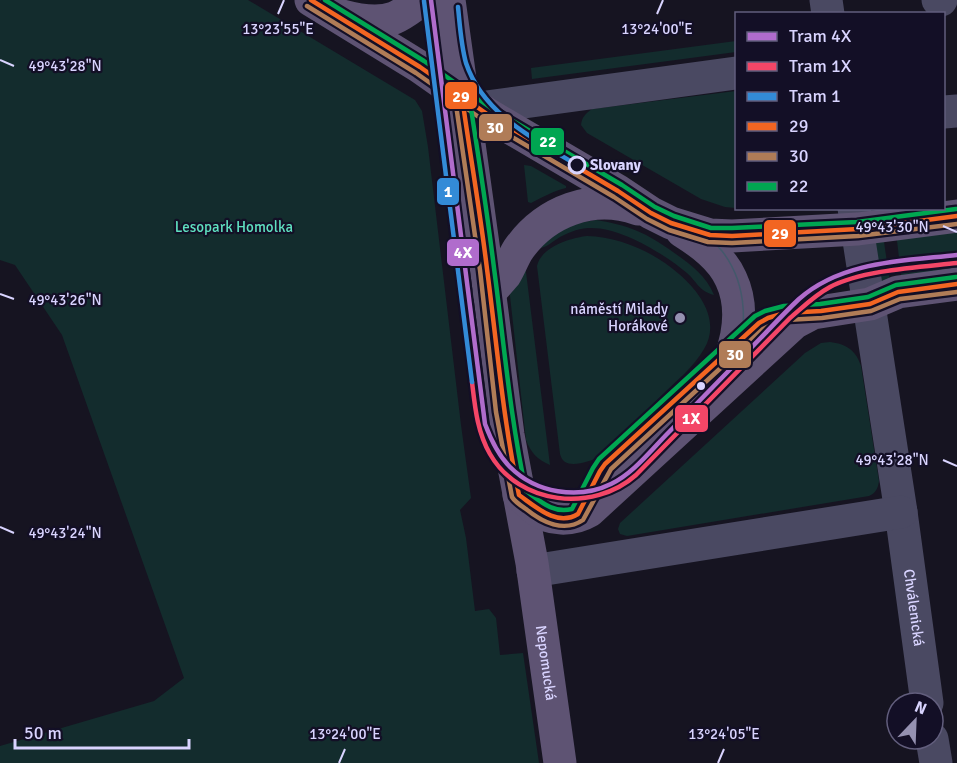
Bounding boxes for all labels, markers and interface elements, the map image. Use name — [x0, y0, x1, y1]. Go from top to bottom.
legend — [735, 12, 945, 210]
text: 13°23'55"E — [242, 20, 314, 38]
text: 13°24'00"E — [621, 20, 693, 38]
text: Tram 4X — [789, 25, 852, 47]
text: Tram 1X — [789, 55, 852, 77]
text: 49°43'28"N — [28, 57, 102, 75]
line badge: 29 — [444, 81, 478, 110]
text: Tram 1 — [789, 85, 841, 107]
text: 29 — [452, 87, 470, 107]
line badge: 30 — [478, 113, 513, 142]
text: 29 — [789, 115, 808, 137]
text: 30 — [486, 118, 504, 138]
line badge: 22 — [530, 127, 565, 156]
text: 22 — [539, 132, 557, 152]
text: 30 — [789, 145, 808, 167]
marker: Slovany — [568, 156, 586, 174]
place label: Slovany — [590, 156, 642, 174]
text: 22 — [789, 175, 808, 197]
line badge: 1 — [436, 177, 460, 206]
text: 1 — [444, 182, 453, 202]
park label: Lesopark Homolka — [175, 218, 293, 236]
text: 49°43'30"N — [855, 218, 929, 236]
line badge: 29 — [763, 219, 797, 248]
text: 29 — [771, 224, 789, 244]
line badge: 4X — [446, 238, 480, 267]
text: 4X — [454, 243, 472, 263]
text: 49°43'26"N — [28, 291, 102, 309]
place label: náměstí Milady Horákové — [570, 300, 668, 335]
marker: náměstí Milady Horákové — [673, 311, 687, 325]
line badge: 30 — [718, 340, 752, 369]
text: 30 — [726, 345, 744, 365]
unlabelled marker — [695, 380, 707, 392]
line badge: 1X — [674, 404, 709, 433]
text: 1X — [682, 409, 700, 429]
text: 49°43'28"N — [855, 451, 929, 469]
text: 49°43'24"N — [28, 524, 102, 542]
street label: Chválenická — [900, 568, 928, 647]
street label: Nepomucká — [532, 624, 560, 702]
north arrow — [885, 691, 945, 751]
text: N — [911, 697, 930, 719]
scale bar — [15, 712, 189, 750]
text: 50 m — [24, 722, 62, 744]
text: 13°24'00"E — [309, 725, 381, 743]
text: 13°24'05"E — [688, 725, 760, 743]

